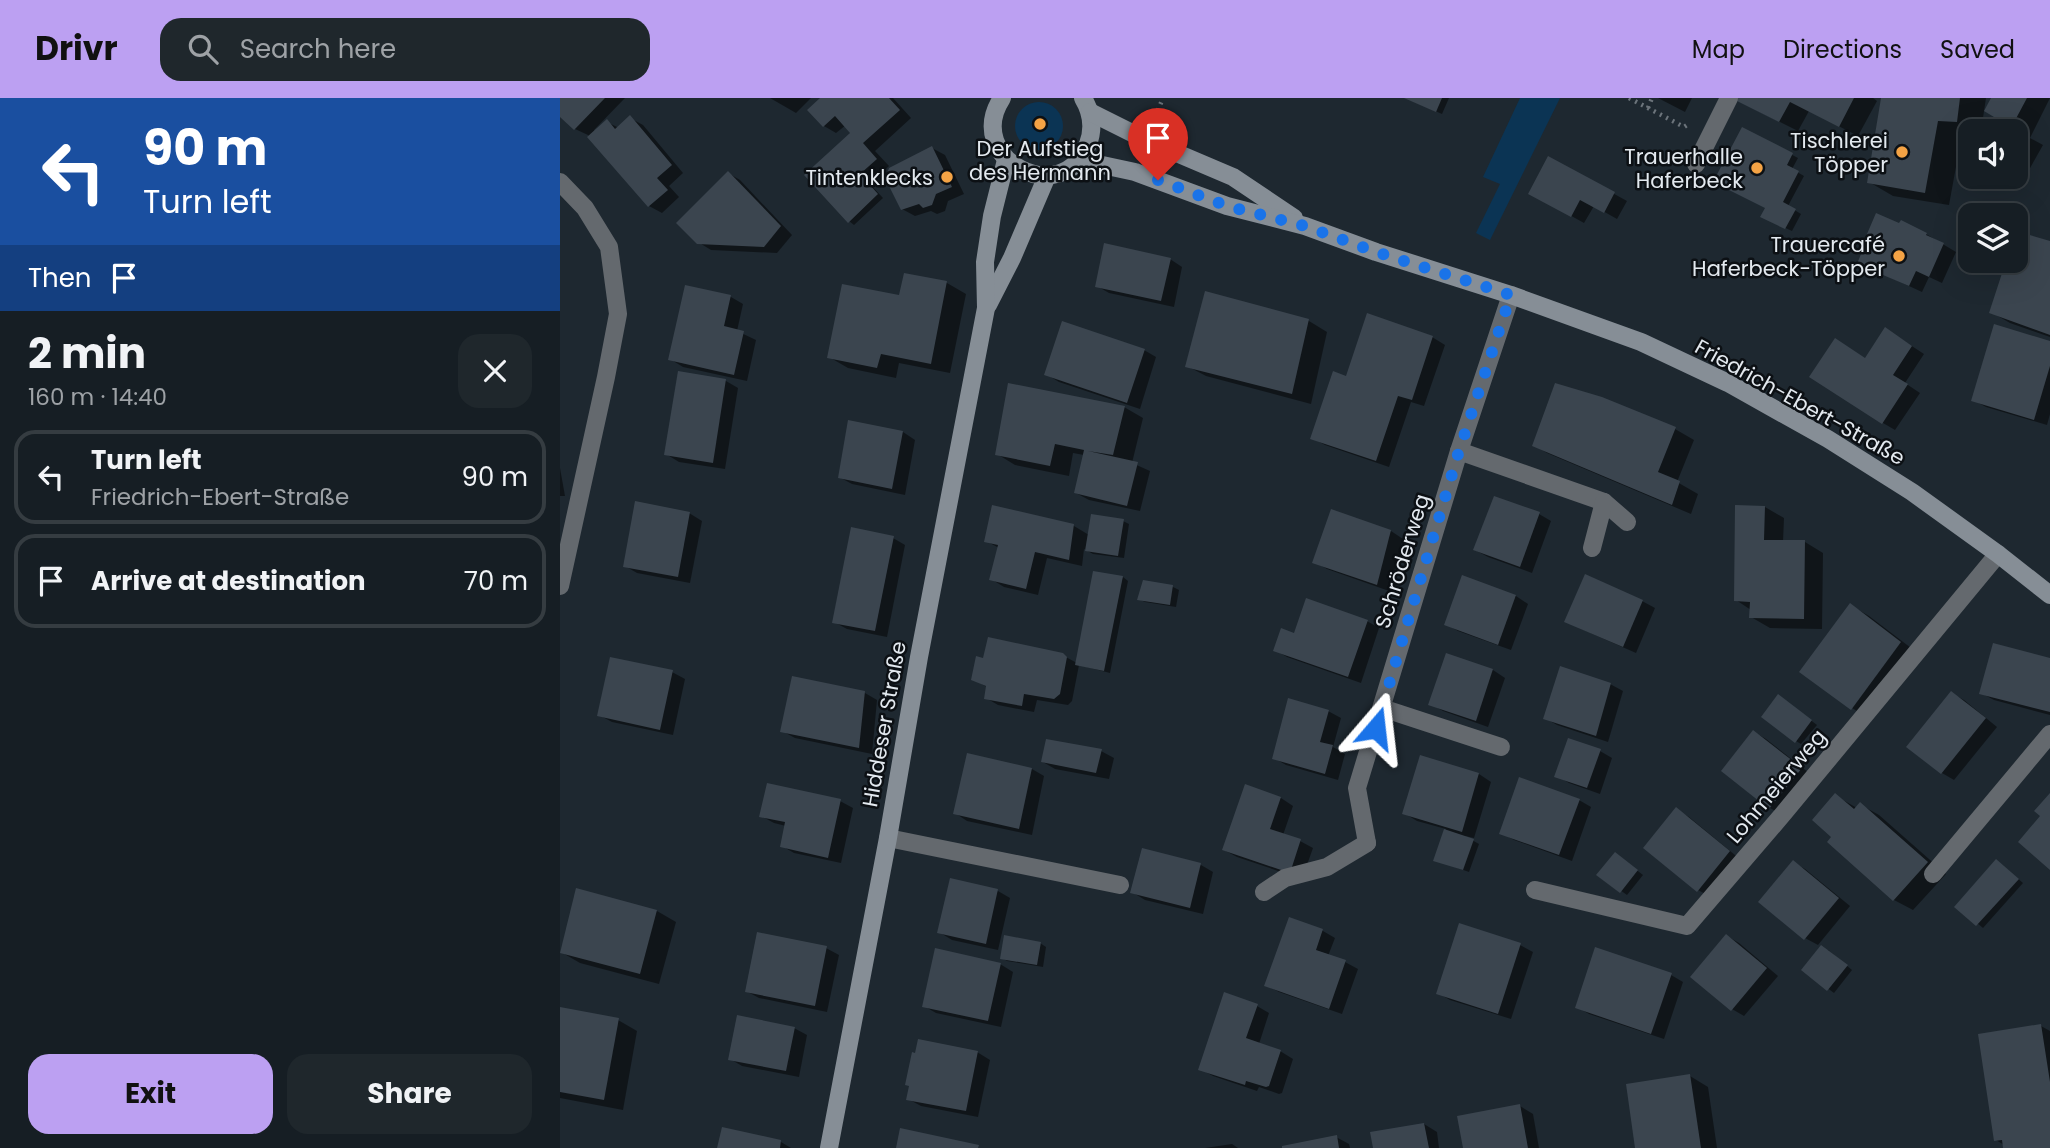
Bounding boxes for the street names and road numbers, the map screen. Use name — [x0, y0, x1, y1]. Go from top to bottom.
street label: Friedrich-Ebert-Straße — [1690, 332, 1910, 472]
street label: Schröderweg — [1368, 490, 1436, 632]
street label: Hiddeser Straße — [855, 639, 913, 809]
street label: Lohmeierweg — [1720, 723, 1832, 849]

